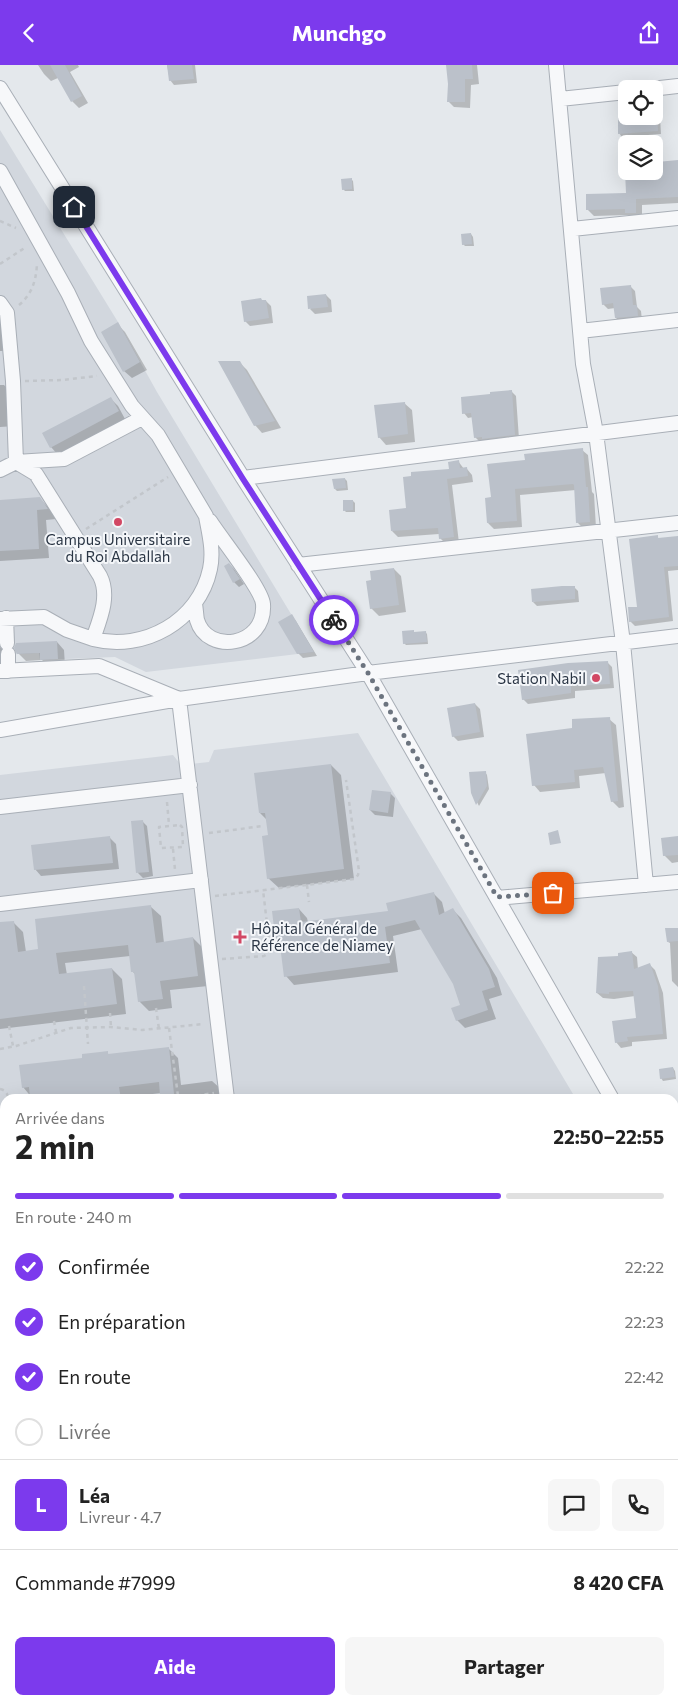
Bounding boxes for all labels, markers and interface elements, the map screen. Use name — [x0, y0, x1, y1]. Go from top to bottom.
icon: back — [15, 19, 43, 47]
text: Munchgo — [292, 19, 386, 46]
icon: share — [635, 19, 663, 47]
map controls — [618, 80, 663, 180]
button: locate — [618, 80, 663, 125]
button: layers — [618, 135, 663, 180]
pin — [53, 186, 95, 228]
icon: home — [60, 193, 88, 221]
marker: Campus Universitaire du Roi Abdallah — [112, 516, 124, 528]
place label: Campus Universitaire du Roi Abdallah — [46, 530, 190, 565]
courier — [309, 595, 359, 645]
icon: bike — [320, 606, 348, 634]
place label: Station Nabil — [497, 669, 586, 687]
marker: Station Nabil — [590, 672, 602, 684]
pin — [532, 872, 574, 914]
icon: bag — [539, 879, 567, 907]
place label: Hôpital Général de Référence de Niamey — [251, 919, 394, 954]
marker: Hôpital Général de Référence de Niamey — [233, 930, 247, 944]
text: Arrivée dans — [15, 1108, 105, 1127]
text: 22:50–22:55 — [553, 1125, 664, 1148]
text: 2 min — [15, 1126, 95, 1166]
text: En route · 240 m — [15, 1207, 132, 1226]
icon: check — [15, 1253, 43, 1281]
text: Confirmée — [58, 1255, 150, 1278]
text: 22:22 — [625, 1257, 664, 1276]
icon: check — [15, 1308, 43, 1336]
text: En préparation — [58, 1310, 186, 1333]
text: 22:23 — [624, 1312, 664, 1331]
icon: check — [15, 1363, 43, 1391]
text: En route — [58, 1365, 131, 1388]
text: 22:42 — [624, 1367, 664, 1386]
text: Livrée — [58, 1420, 111, 1443]
button: chat — [548, 1479, 600, 1531]
button: phone — [612, 1479, 664, 1531]
text: Léa — [79, 1484, 110, 1507]
text: L — [35, 1493, 47, 1516]
text: Livreur · 4.7 — [79, 1507, 162, 1526]
text: Commande #7999 — [15, 1571, 176, 1594]
text: 8 420 CFA — [573, 1571, 664, 1594]
button: Aide — [15, 1637, 335, 1695]
button: Partager — [345, 1637, 664, 1695]

